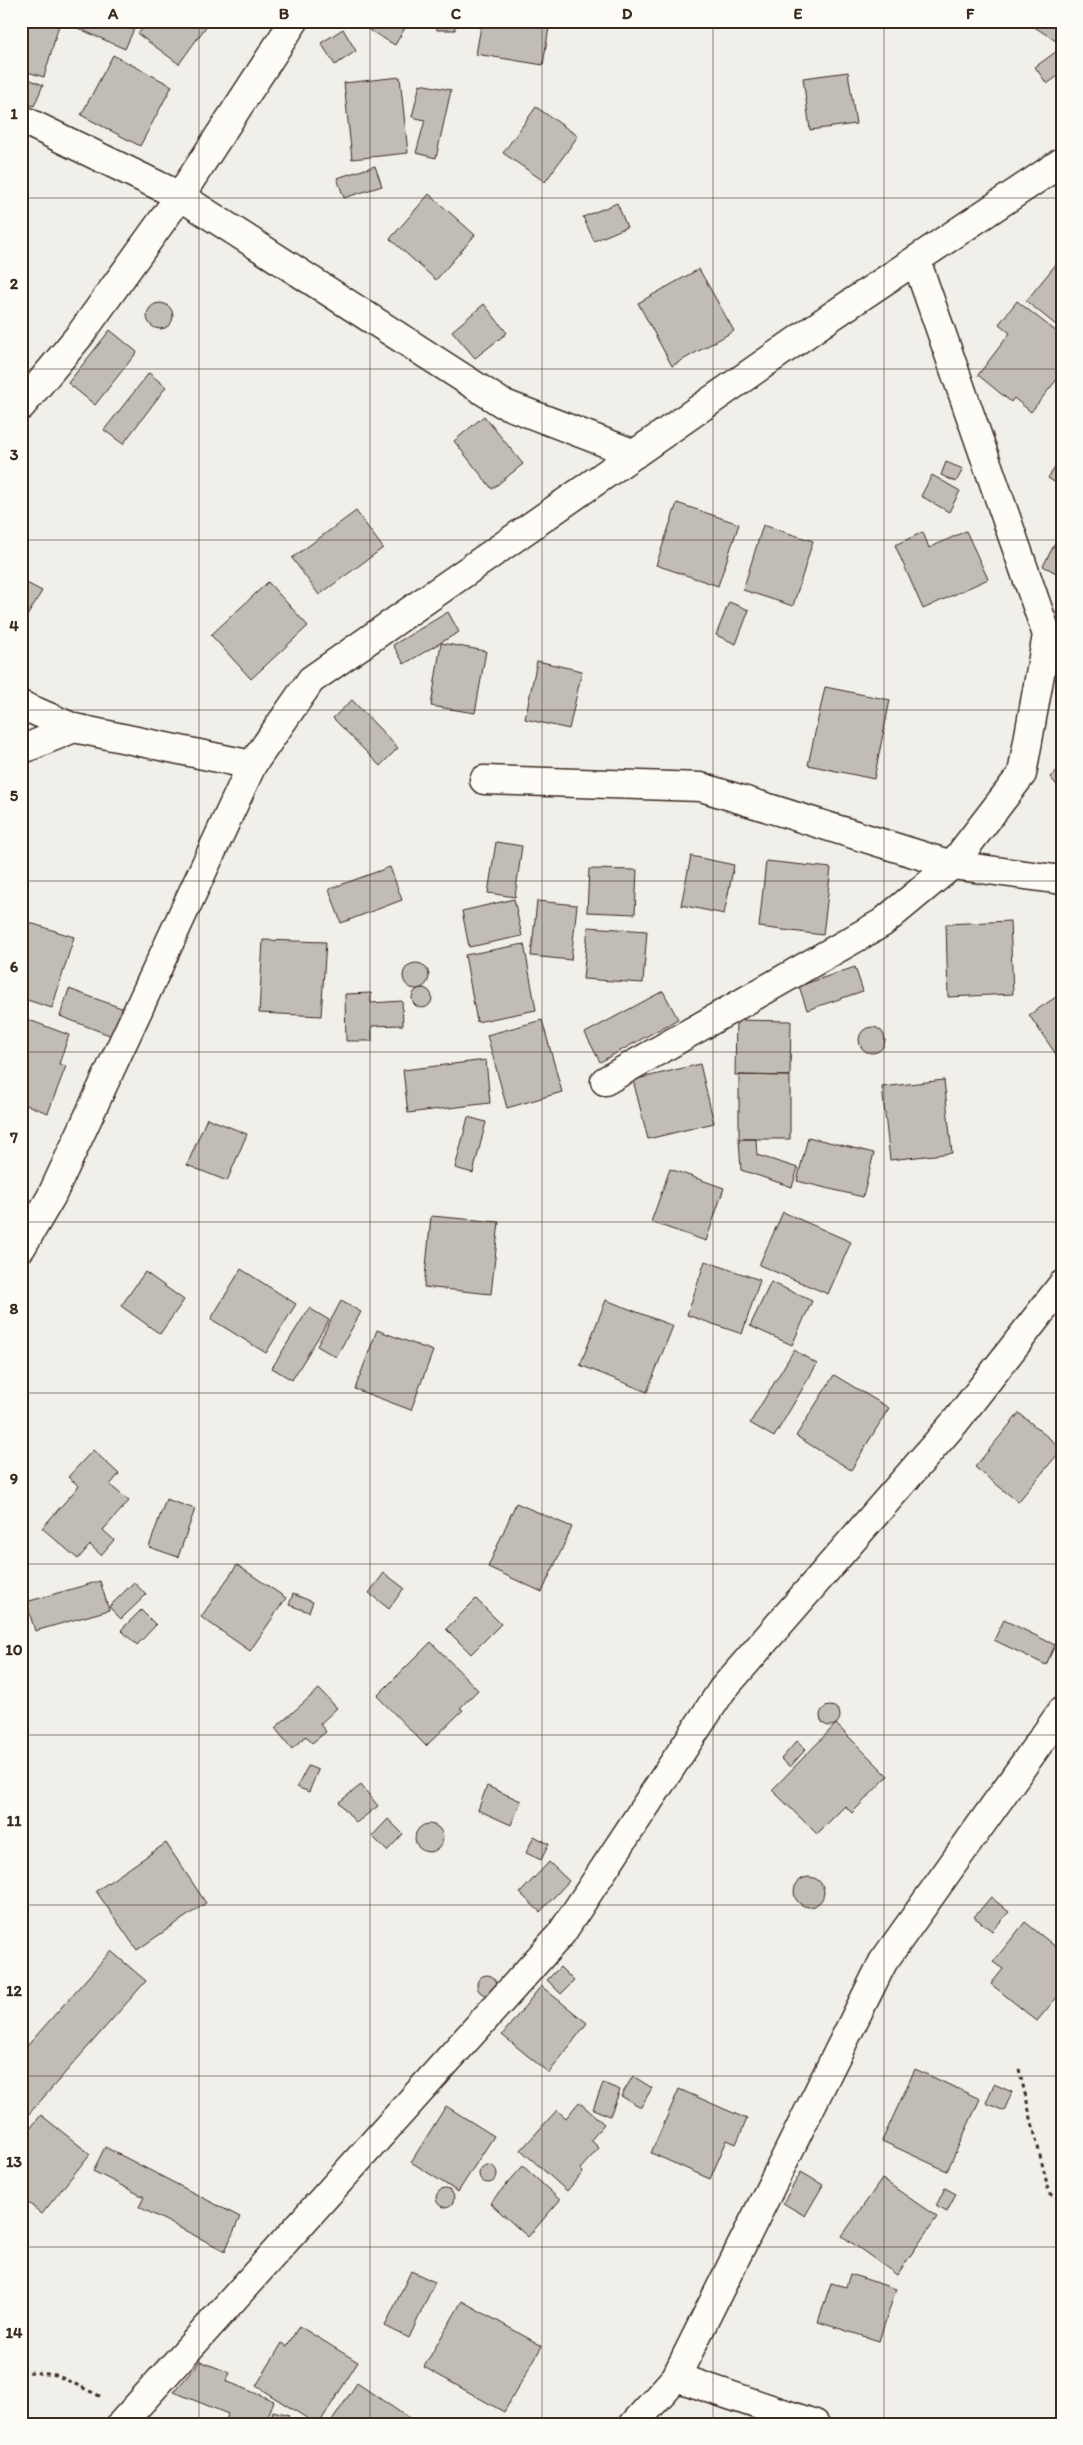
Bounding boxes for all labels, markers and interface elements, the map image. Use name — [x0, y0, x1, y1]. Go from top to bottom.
text: A — [107, 4, 119, 23]
text: B — [279, 4, 290, 23]
text: C — [451, 4, 462, 23]
text: D — [622, 4, 633, 23]
text: E — [794, 4, 803, 23]
text: F — [966, 4, 975, 23]
text: 1 — [10, 104, 18, 123]
text: 2 — [10, 274, 19, 293]
text: 3 — [10, 445, 19, 464]
text: 4 — [9, 616, 19, 635]
text: 5 — [10, 786, 19, 805]
text: 6 — [10, 957, 19, 976]
text: 7 — [9, 1128, 18, 1147]
text: 8 — [10, 1299, 19, 1318]
text: 9 — [10, 1469, 18, 1488]
text: 10 — [5, 1640, 23, 1659]
text: 11 — [7, 1811, 22, 1830]
text: 12 — [6, 1981, 23, 2000]
text: 13 — [6, 2152, 22, 2171]
text: 14 — [5, 2323, 23, 2342]

